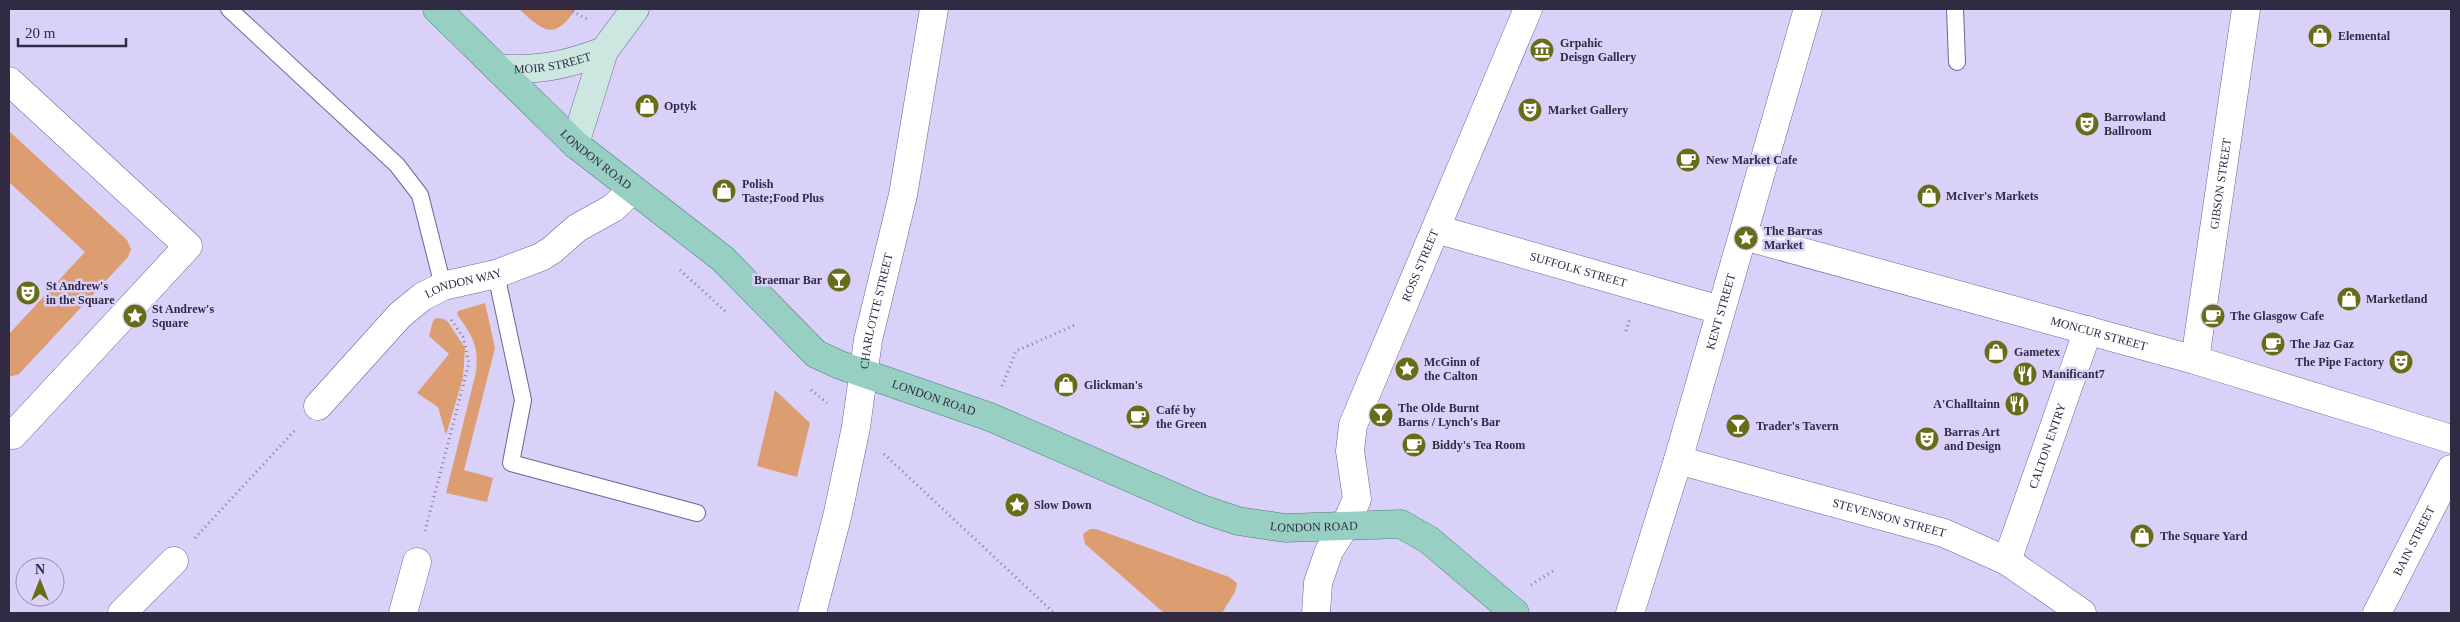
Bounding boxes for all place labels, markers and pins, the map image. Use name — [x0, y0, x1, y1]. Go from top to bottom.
shop icon: Elemental — [2307, 23, 2333, 49]
place label: Elemental — [2338, 29, 2391, 43]
place label: Grpahic Deisgn Gallery — [1560, 36, 1636, 64]
museum icon: Grpahic Deisgn Gallery — [1529, 37, 1555, 63]
shop icon: Optyk — [634, 93, 660, 119]
theatre icon: Market Gallery — [1517, 97, 1543, 123]
place label: Optyk — [664, 99, 697, 113]
place label: Market Gallery — [1548, 103, 1628, 117]
place label: Barrowland Ballroom — [2104, 110, 2166, 138]
theatre icon: Barrowland Ballroom — [2074, 111, 2100, 137]
cafe icon: New Market Cafe — [1675, 147, 1701, 173]
place label: New Market Cafe — [1706, 153, 1798, 167]
place label: Polish Taste;Food Plus — [742, 177, 824, 205]
shop icon: Polish Taste;Food Plus — [711, 178, 737, 204]
shop icon: McIver's Markets — [1916, 183, 1942, 209]
place label: McIver's Markets — [1946, 189, 2039, 203]
place label: The Barras Market — [1764, 224, 1823, 252]
place icon: The Barras Market — [1733, 225, 1759, 251]
bar icon: Braemar Bar — [826, 267, 852, 293]
place label: Braemar Bar — [754, 273, 823, 287]
place label: St Andrew's in the Square — [46, 279, 115, 307]
theatre icon: St Andrew's in the Square — [15, 280, 41, 306]
shop icon: Marketland — [2336, 286, 2362, 312]
place label: Marketland — [2366, 292, 2428, 306]
place label: St Andrew's Square — [152, 302, 214, 330]
place icon: St Andrew's Square — [122, 303, 148, 329]
cafe icon: The Glasgow Cafe — [2200, 303, 2226, 329]
place label: The Glasgow Cafe — [2230, 309, 2325, 323]
cafe icon: The Jaz Gaz — [2260, 331, 2286, 357]
place label: The Jaz Gaz — [2290, 337, 2355, 351]
shop icon: Gametex — [1983, 339, 2009, 365]
place label: Gametex — [2014, 345, 2060, 359]
theatre icon: The Pipe Factory — [2388, 349, 2414, 375]
place label: McGinn of the Calton — [1424, 355, 1481, 383]
place label: The Pipe Factory — [2295, 355, 2384, 369]
place icon: McGinn of the Calton — [1394, 356, 1420, 382]
restaurant icon: Manificant7 — [2012, 361, 2038, 387]
place label: Manificant7 — [2042, 367, 2105, 381]
shop icon: Glickman's — [1053, 372, 1079, 398]
place label: Glickman's — [1084, 378, 1143, 392]
restaurant icon: A'Challtainn — [2004, 391, 2030, 417]
place label: A'Challtainn — [1933, 397, 2000, 411]
place label: The Olde Burnt Barns / Lynch's Bar — [1398, 401, 1501, 429]
bar icon: The Olde Burnt Barns / Lynch's Bar — [1368, 402, 1394, 428]
place label: Café by the Green — [1156, 403, 1207, 431]
cafe icon: Café by the Green — [1125, 404, 1151, 430]
bar icon: Trader's Tavern — [1725, 413, 1751, 439]
place label: Trader's Tavern — [1756, 419, 1839, 433]
place label: Barras Art and Design — [1944, 425, 2001, 453]
theatre icon: Barras Art and Design — [1914, 426, 1940, 452]
cafe icon: Biddy's Tea Room — [1401, 432, 1427, 458]
place label: Biddy's Tea Room — [1432, 438, 1525, 452]
place icon: Slow Down — [1004, 492, 1030, 518]
place label: Slow Down — [1034, 498, 1092, 512]
shop icon: The Square Yard — [2129, 523, 2155, 549]
place label: The Square Yard — [2160, 529, 2248, 543]

